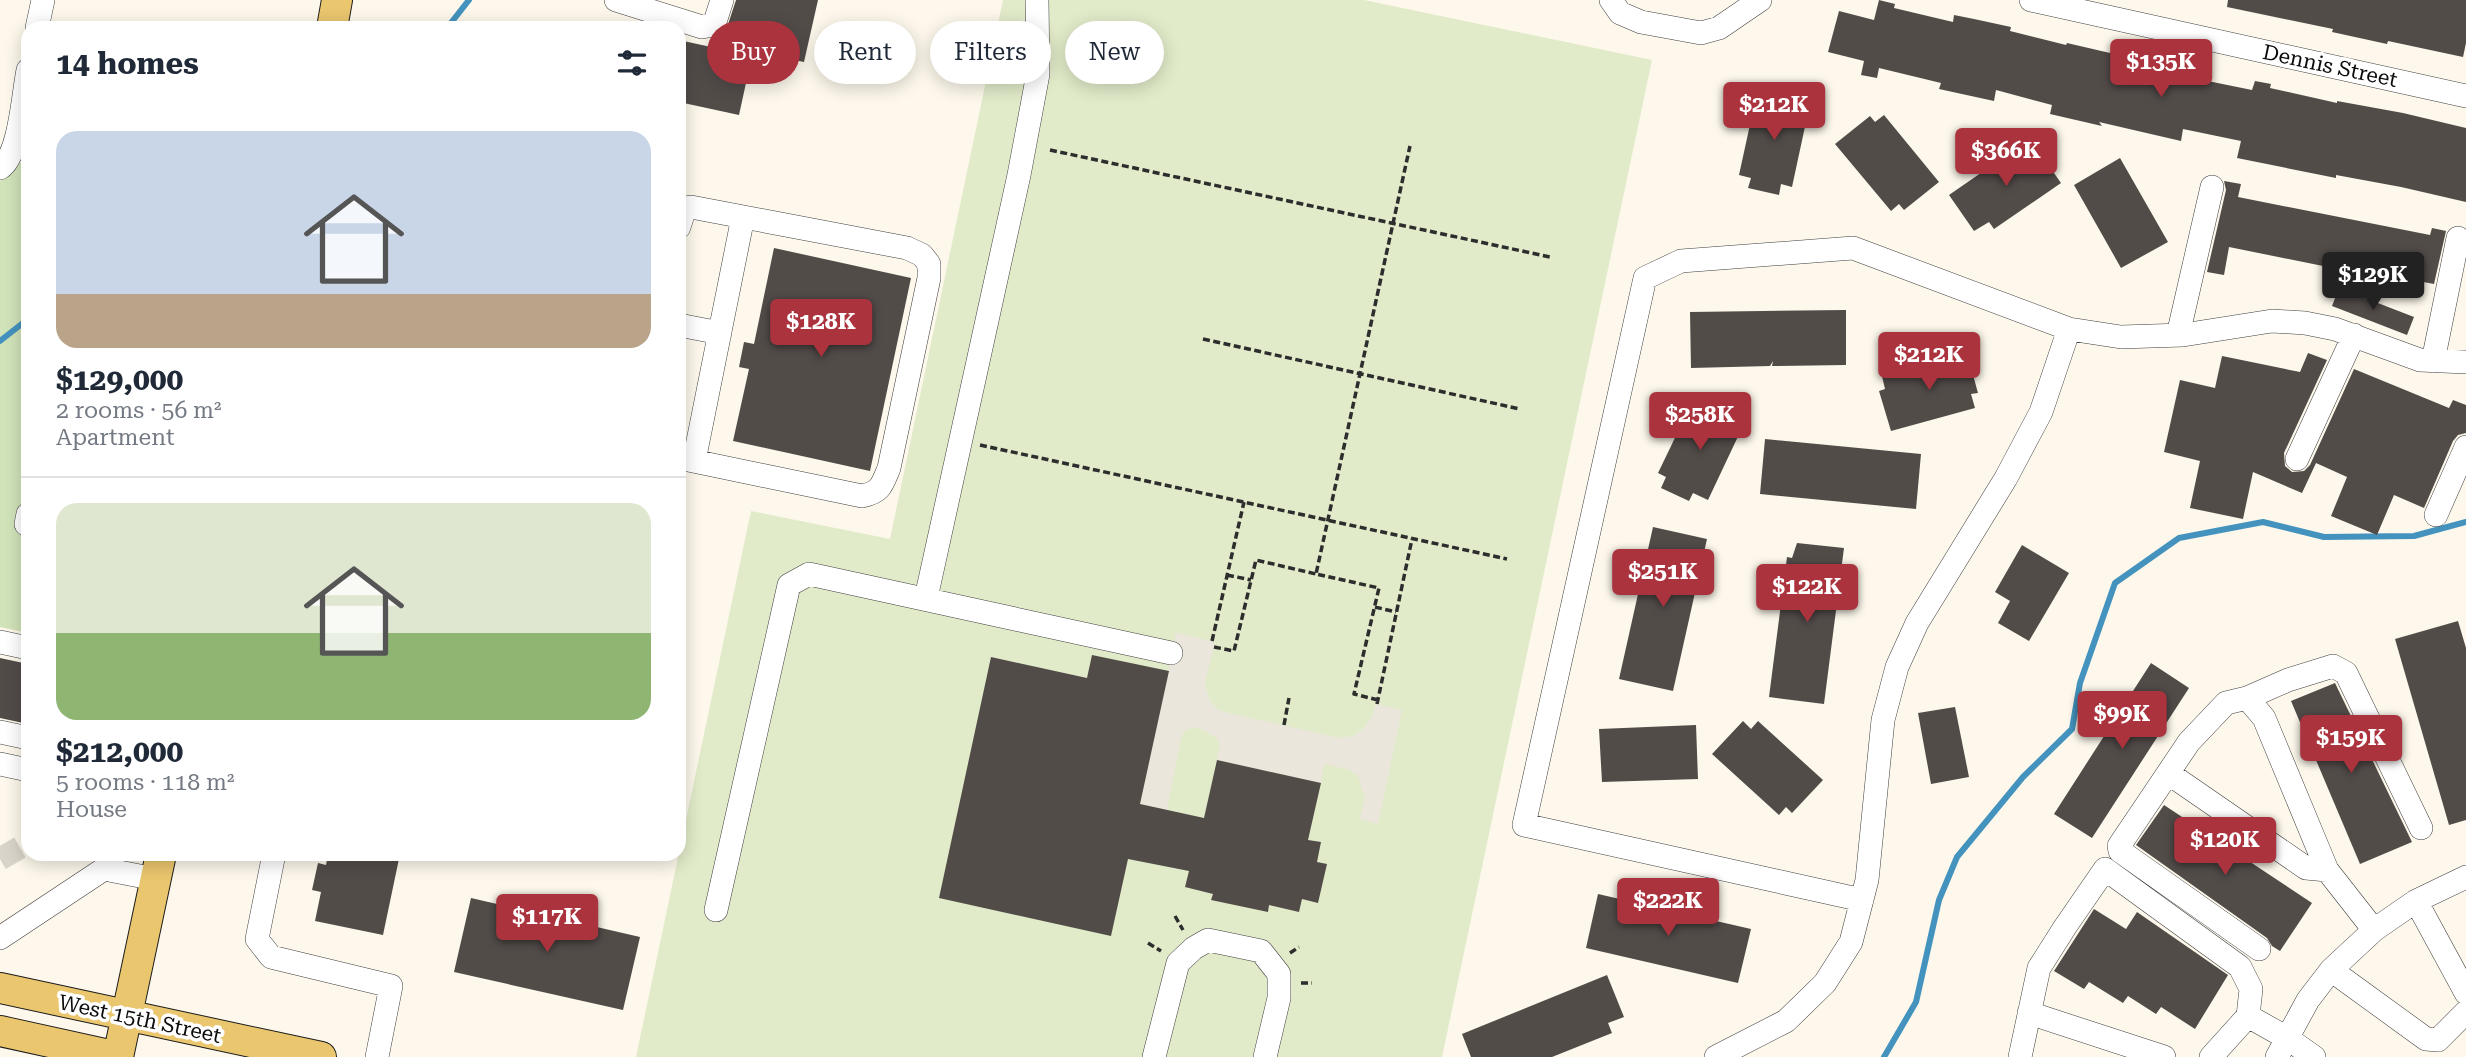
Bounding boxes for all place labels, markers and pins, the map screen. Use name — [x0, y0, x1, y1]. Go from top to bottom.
pin: $135K — [2112, 40, 2210, 99]
pin: $212K — [1725, 82, 1823, 142]
pin: $366K — [1957, 128, 2055, 188]
pin: $129K — [2324, 252, 2422, 312]
pin: $128K — [772, 300, 870, 359]
pin: $212K — [1880, 332, 1978, 392]
pin: $258K — [1651, 392, 1749, 452]
pin: $251K — [1614, 550, 1712, 609]
pin: $122K — [1758, 564, 1856, 624]
pin: $99K — [2081, 692, 2163, 751]
pin: $159K — [2302, 716, 2400, 775]
pin: $120K — [2176, 818, 2274, 877]
pin: $222K — [1619, 878, 1717, 938]
pin: $117K — [498, 894, 596, 954]

